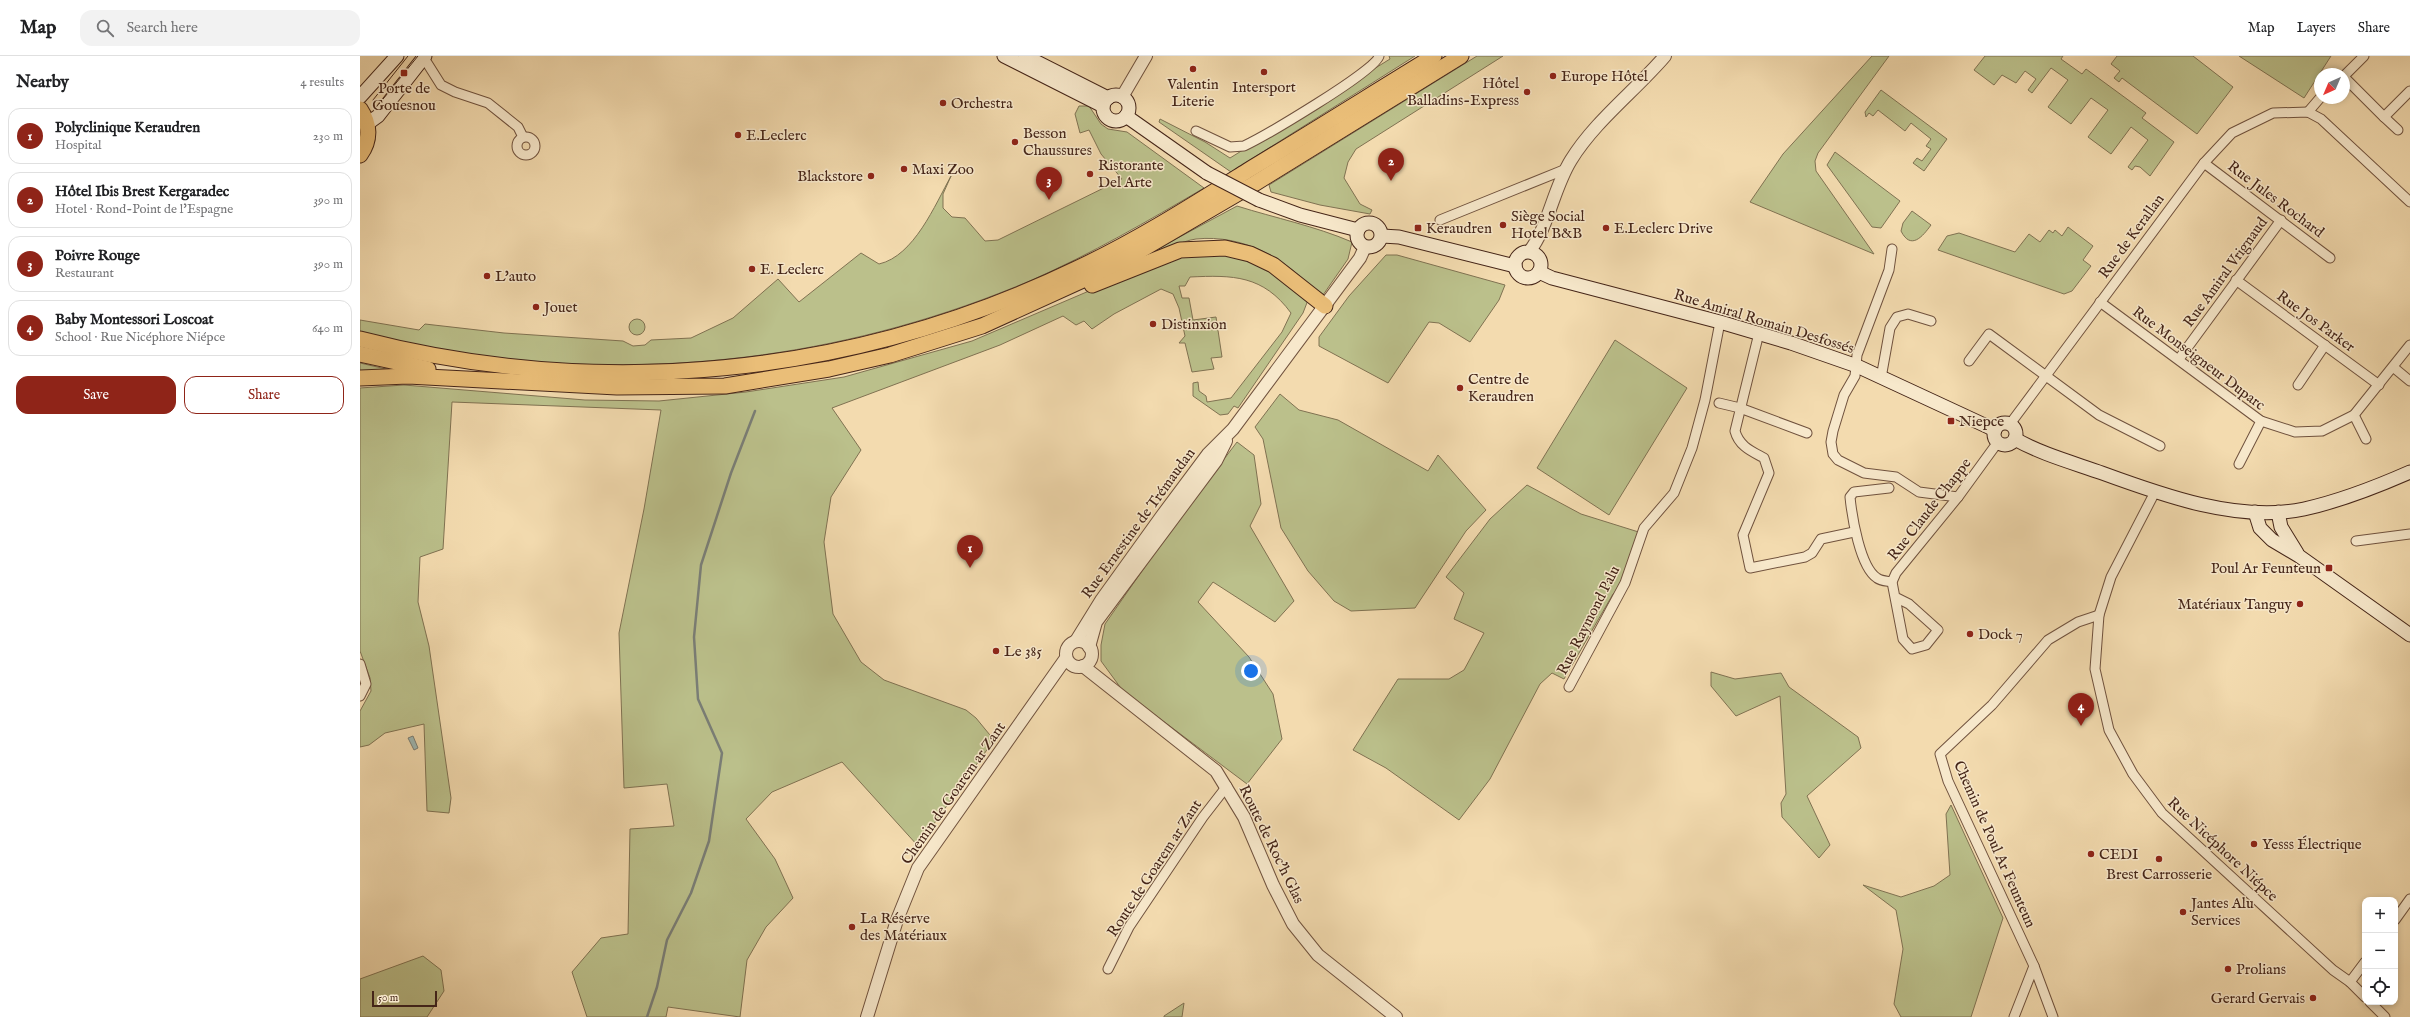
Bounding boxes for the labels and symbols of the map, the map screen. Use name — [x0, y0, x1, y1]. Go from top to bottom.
marker: Valentin Literie — [1188, 64, 1198, 74]
marker: Intersport — [1259, 67, 1269, 77]
place label: Europe Hôtel — [1561, 67, 1649, 86]
marker: Porte de Gouesnou — [399, 68, 409, 78]
north arrow — [2314, 68, 2350, 104]
marker: Europe Hôtel — [1548, 71, 1558, 81]
place label: Hôtel Balladins-Express — [1407, 74, 1520, 110]
place label: Valentin Literie — [1166, 75, 1219, 111]
place label: Intersport — [1232, 78, 1296, 97]
place label: Porte de Gouesnou — [372, 79, 436, 115]
marker: Hôtel Balladins-Express — [1522, 87, 1532, 97]
place label: Orchestra — [951, 94, 1013, 113]
marker: Orchestra — [938, 98, 948, 108]
place label: Besson Chaussures — [1023, 124, 1092, 160]
place label: E.Leclerc — [746, 126, 807, 145]
marker: E.Leclerc — [733, 130, 743, 140]
marker: Besson Chaussures — [1010, 137, 1020, 147]
pin: 2 — [1378, 148, 1404, 181]
place label: Ristorante Del Arte — [1098, 156, 1164, 192]
street label: Rue Jules Rochard — [2224, 157, 2329, 243]
place label: Maxi Zoo — [912, 160, 974, 179]
marker: Maxi Zoo — [899, 164, 909, 174]
place label: Blackstore — [797, 167, 863, 186]
pin: 3 — [1036, 167, 1062, 200]
marker: Ristorante Del Arte — [1085, 169, 1095, 179]
marker: Blackstore — [866, 171, 876, 181]
street label: Rue de Kerallan — [2094, 190, 2168, 282]
place label: Siège Social Hotel B&B — [1511, 207, 1586, 243]
street label: Rue Amiral Vrignaud — [2179, 213, 2272, 331]
place label: Keraudren — [1426, 219, 1492, 238]
place label: E.Leclerc Drive — [1614, 219, 1713, 238]
marker: Siège Social Hotel B&B — [1498, 220, 1508, 230]
marker: Keraudren — [1413, 223, 1423, 233]
marker: E.Leclerc Drive — [1601, 223, 1611, 233]
place label: E. Leclerc — [760, 260, 824, 279]
marker: E. Leclerc — [747, 264, 757, 274]
place label: L'auto — [495, 267, 536, 286]
marker: L'auto — [482, 271, 492, 281]
street label: Rue Amiral Romain Desfossés — [1671, 285, 1856, 358]
street label: Rue Jos Parker — [2273, 287, 2359, 357]
place label: Jouet — [542, 298, 578, 317]
marker: Jouet — [531, 302, 541, 312]
street label: Rue Monseigneur Duparc — [2129, 302, 2269, 415]
place label: Distinxion — [1161, 315, 1227, 334]
marker: Distinxion — [1148, 319, 1158, 329]
place label: Centre de Keraudren — [1468, 370, 1534, 406]
marker: Centre de Keraudren — [1455, 383, 1465, 393]
place label: Niepce — [1959, 412, 2004, 431]
marker: Niepce — [1946, 416, 1956, 426]
street label: Rue Ernestine de Trémaudan — [1077, 444, 1199, 602]
street label: Rue Claude Chappe — [1883, 454, 1975, 564]
pin: 1 — [957, 535, 983, 568]
place label: Poul Ar Feunteun — [2211, 559, 2321, 578]
street label: Rue Raymond Palu — [1553, 562, 1624, 678]
marker: Poul Ar Feunteun — [2324, 563, 2334, 573]
place label: Matériaux Tanguy — [2177, 595, 2293, 614]
marker: Matériaux Tanguy — [2295, 599, 2305, 609]
place label: Dock 7 — [1978, 625, 2023, 644]
marker: Dock 7 — [1965, 629, 1975, 639]
place label: Le 385 — [1004, 642, 1042, 661]
marker: Le 385 — [991, 646, 1001, 656]
your location — [1241, 661, 1261, 681]
pin: 4 — [2068, 693, 2094, 726]
street label: Chemin de Goarem ar Zant — [897, 718, 1010, 868]
street label: Chemin de Poul Ar Feunteun — [1949, 758, 2040, 931]
street label: Route de Roc'h Glas — [1235, 782, 1309, 907]
street label: Rue Nicéphore Niépce — [2163, 793, 2282, 906]
street label: Route de Goarem ar Zant — [1103, 796, 1206, 940]
place label: Yesss Électrique — [2262, 835, 2362, 854]
marker: Yesss Électrique — [2249, 839, 2259, 849]
place label: CEDI — [2099, 845, 2139, 864]
marker: CEDI — [2086, 849, 2096, 859]
marker: Brest Carrosserie — [2154, 854, 2164, 864]
place label: Brest Carrosserie — [2106, 865, 2212, 884]
place label: Jantes Alu Services — [2189, 894, 2254, 930]
marker: Jantes Alu Services — [2178, 907, 2188, 917]
place label: La Réserve des Matériaux — [860, 909, 948, 945]
marker: La Réserve des Matériaux — [847, 922, 857, 932]
place label: Prolians — [2236, 960, 2286, 979]
marker: Prolians — [2223, 964, 2233, 974]
scale bar — [372, 989, 437, 1008]
place label: Gerard Gervais — [2211, 989, 2305, 1008]
marker: Gerard Gervais — [2308, 993, 2318, 1003]

